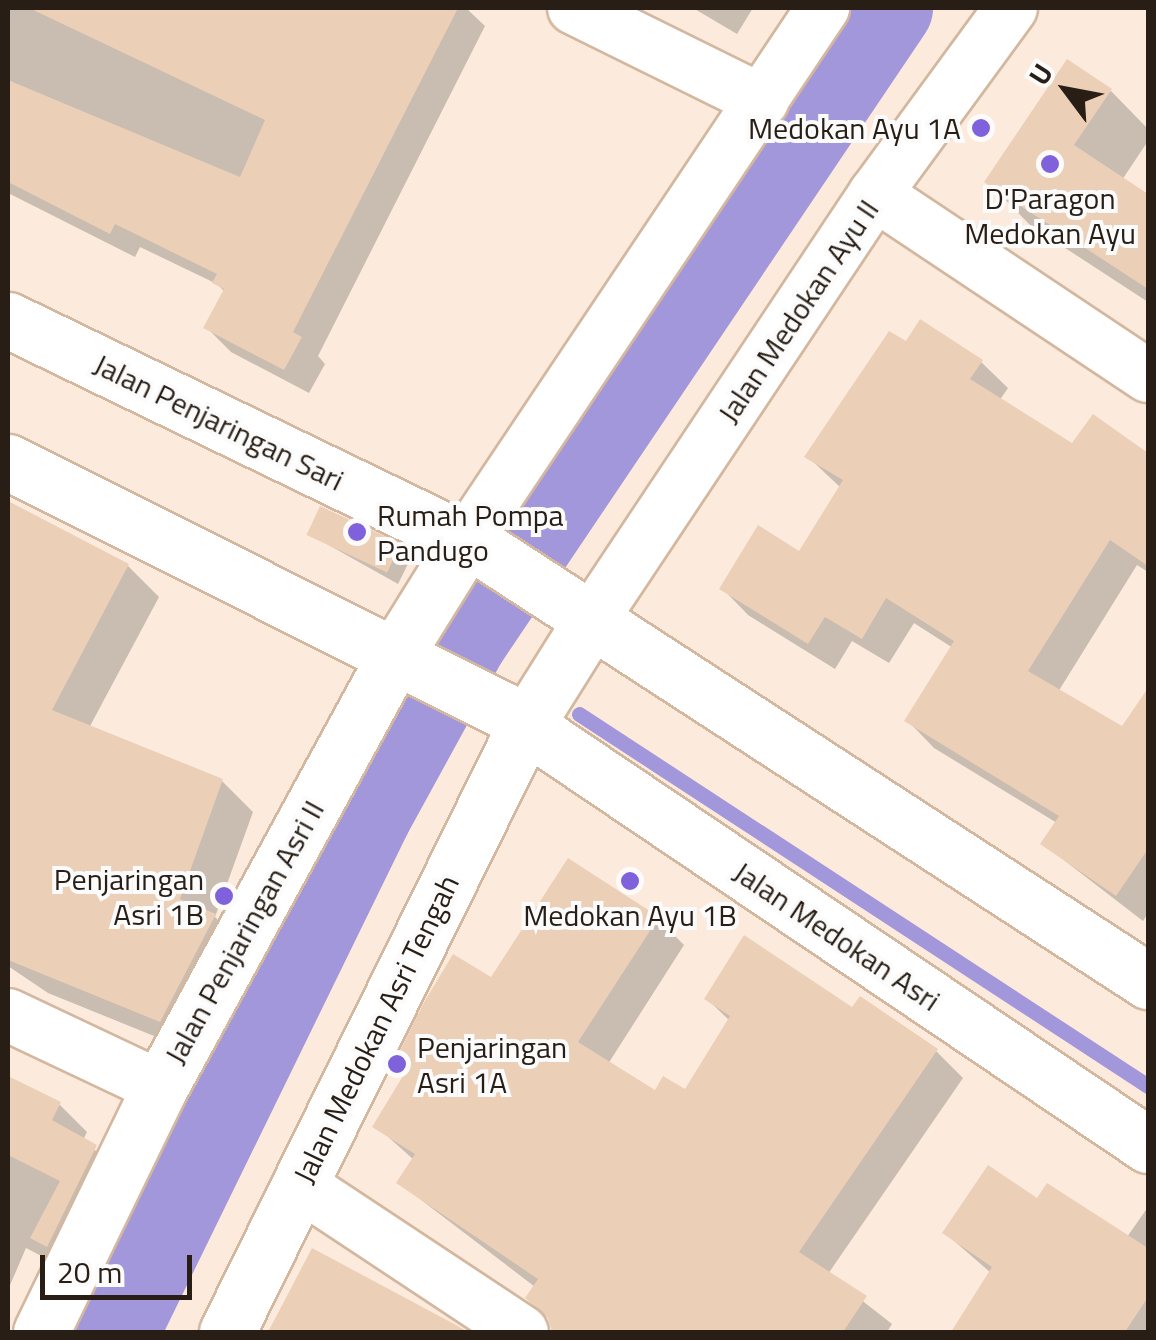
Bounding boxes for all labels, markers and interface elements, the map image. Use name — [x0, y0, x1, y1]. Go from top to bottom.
north arrow — [1016, 40, 1116, 140]
text: U — [1017, 55, 1063, 93]
place label: Medokan Ayu 1A — [748, 110, 961, 146]
marker: Medokan Ayu 1A — [970, 117, 992, 139]
marker: D'Paragon Medokan Ayu — [1039, 153, 1061, 175]
place label: D'Paragon Medokan Ayu — [964, 180, 1136, 250]
street label: Jalan Medokan Ayu II — [710, 193, 886, 429]
street label: Jalan Penjaringan Sari — [88, 346, 350, 498]
place label: Rumah Pompa Pandugo — [377, 497, 564, 568]
marker: Rumah Pompa Pandugo — [346, 521, 368, 543]
street label: Jalan Penjaringan Asri II — [157, 794, 331, 1070]
street label: Jalan Medokan Asri — [727, 854, 947, 1018]
place label: Penjaringan Asri 1B — [54, 861, 204, 932]
street label: Jalan Medokan Asri Tengah — [286, 869, 466, 1189]
marker: Medokan Ayu 1B — [619, 870, 641, 892]
marker: Penjaringan Asri 1B — [213, 885, 235, 907]
place label: Medokan Ayu 1B — [523, 897, 737, 933]
place label: Penjaringan Asri 1A — [417, 1029, 567, 1100]
marker: Penjaringan Asri 1A — [386, 1053, 408, 1075]
scale bar — [45, 1235, 198, 1297]
text: 20 m — [57, 1249, 122, 1295]

